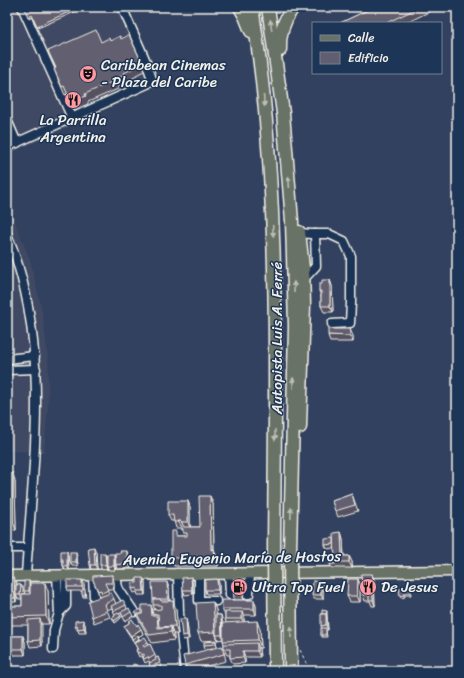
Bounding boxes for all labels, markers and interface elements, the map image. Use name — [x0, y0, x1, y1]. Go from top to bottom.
one-way arrow — [268, 19, 274, 31]
legend — [312, 22, 442, 74]
text: Calle — [348, 27, 375, 49]
text: Edificio — [348, 47, 388, 69]
place label: Caribbean Cinemas - Plaza del Caribe — [101, 52, 226, 95]
theatre icon: Caribbean Cinemas - Plaza del Caribe — [78, 64, 98, 84]
restaurant icon: La Parrilla Argentina — [63, 90, 83, 110]
one-way arrow — [260, 95, 267, 107]
place label: La Parrilla Argentina — [39, 107, 107, 150]
one-way arrow — [285, 176, 292, 188]
one-way arrow — [269, 225, 276, 237]
street label: Autopista Luis A. Ferré — [264, 262, 290, 415]
one-way arrow — [291, 280, 297, 293]
one-way arrow — [290, 377, 297, 389]
one-way arrow — [272, 429, 278, 442]
one-way arrow — [288, 506, 294, 519]
street label: Avenida Eugenio María de Hostos — [122, 543, 341, 573]
place label: Ultra Top Fuel — [252, 574, 346, 600]
place label: De Jesus — [381, 574, 438, 600]
fuel station icon: Ultra Top Fuel — [229, 577, 249, 597]
restaurant icon: De Jesus — [358, 577, 378, 597]
one-way arrow — [288, 625, 294, 638]

